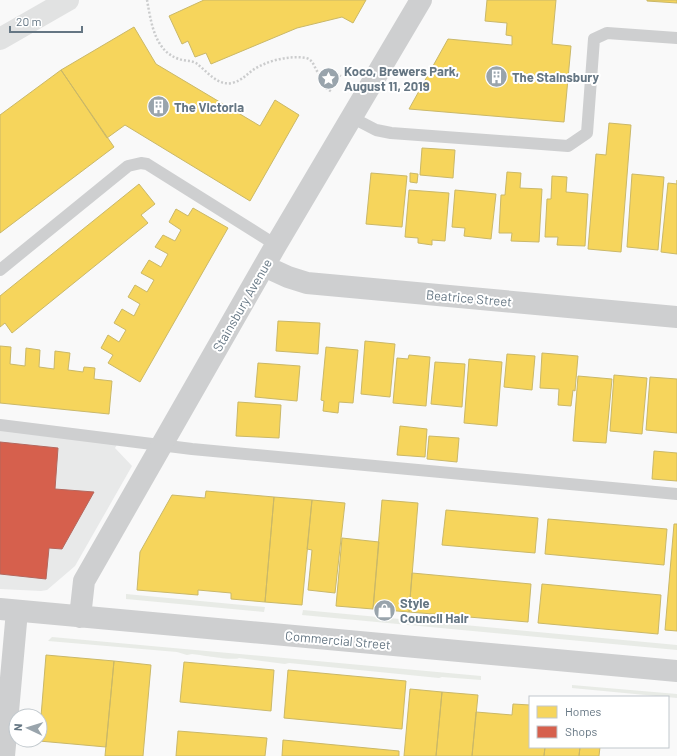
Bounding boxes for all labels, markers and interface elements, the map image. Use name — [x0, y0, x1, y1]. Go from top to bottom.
scale bar — [10, 8, 82, 34]
text: 20 m — [16, 14, 42, 28]
place label: Koco, Brewers Park, August 11, 2019 — [344, 63, 459, 94]
building icon: The Stainsbury — [484, 64, 510, 90]
place icon: Koco, Brewers Park, August 11, 2019 — [315, 65, 341, 91]
place label: The Stainsbury — [512, 69, 599, 85]
building icon: The Victoria — [145, 94, 171, 120]
place label: The Victoria — [174, 99, 244, 115]
street label: Stainsbury Avenue — [209, 256, 275, 354]
street label: Beatrice Street — [425, 286, 513, 310]
place label: Style Council Hair — [400, 595, 469, 626]
shop icon: Style Council Hair — [371, 597, 397, 623]
street label: Commercial Street — [285, 627, 391, 653]
legend — [529, 696, 669, 748]
text: Homes — [565, 704, 602, 718]
north arrow — [8, 708, 48, 748]
text: N — [11, 723, 24, 731]
text: Shops — [565, 724, 598, 738]

